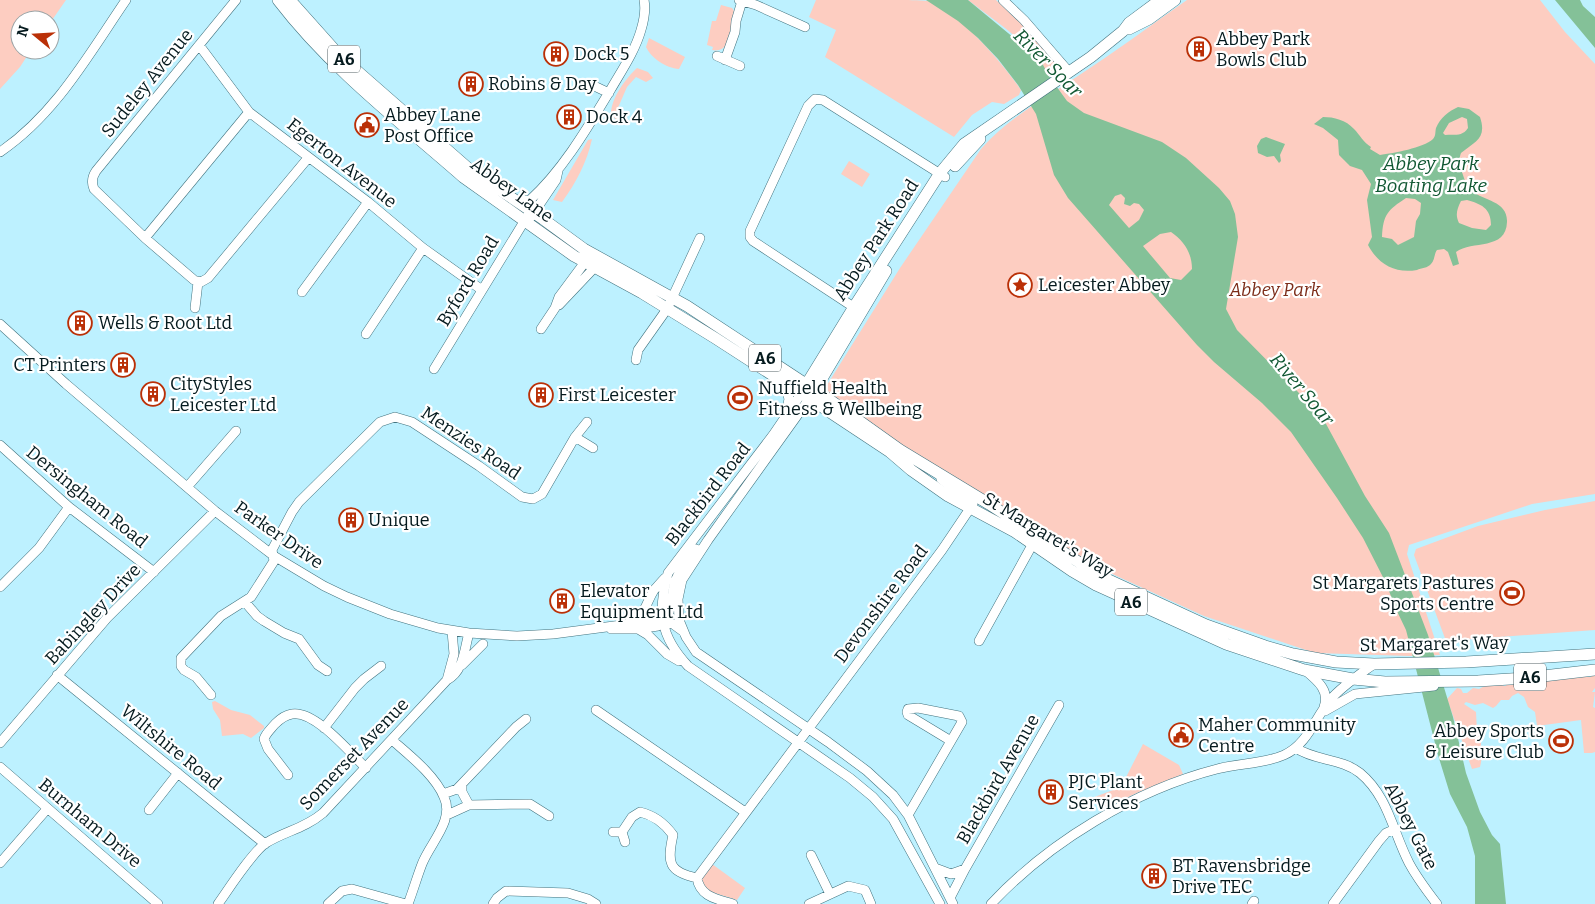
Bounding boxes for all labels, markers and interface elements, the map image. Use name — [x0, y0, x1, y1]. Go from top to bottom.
north arrow — [10, 10, 60, 60]
text: N — [13, 23, 33, 39]
street label: Sudeley Avenue — [97, 24, 197, 142]
water label: River Soar — [1009, 24, 1088, 103]
place label: Abbey Park Bowls Club — [1216, 28, 1311, 71]
building icon: Abbey Park Bowls Club — [1186, 36, 1212, 62]
building icon: Dock 5 — [543, 41, 569, 67]
place label: Dock 5 — [574, 43, 629, 65]
road number: A6 — [328, 46, 360, 72]
building icon: Robins & Day — [458, 71, 484, 97]
place label: Robins & Day — [488, 73, 597, 95]
place label: Abbey Lane Post Office — [384, 104, 481, 147]
building icon: Dock 4 — [556, 104, 582, 130]
place label: Dock 4 — [586, 106, 643, 128]
public building icon: Abbey Lane Post Office — [354, 112, 380, 138]
street label: Egerton Avenue — [283, 113, 401, 213]
water label: Abbey Park Boating Lake — [1375, 152, 1488, 197]
street label: Abbey Lane — [466, 153, 558, 227]
street label: Abbey Park Road — [829, 175, 923, 305]
street label: Byford Road — [433, 232, 504, 330]
place icon: Leicester Abbey — [1007, 272, 1033, 298]
place label: Leicester Abbey — [1038, 274, 1171, 296]
park label: Abbey Park — [1228, 279, 1321, 301]
building icon: Wells & Root Ltd — [67, 310, 93, 336]
place label: Wells & Root Ltd — [98, 312, 233, 334]
road number: A6 — [749, 344, 781, 372]
water label: River Soar — [1265, 348, 1340, 431]
building icon: CT Printers — [110, 352, 136, 378]
place label: CT Printers — [13, 354, 106, 376]
place label: CityStyles Leicester Ltd — [170, 373, 277, 416]
place label: Nuffield Health Fitness & Wellbeing — [758, 377, 922, 420]
building icon: CityStyles Leicester Ltd — [140, 381, 166, 407]
building icon: First Leicester — [528, 382, 554, 408]
place label: First Leicester — [558, 384, 676, 406]
sports icon: Nuffield Health Fitness & Wellbeing — [727, 385, 753, 411]
street label: Menzies Road — [417, 402, 525, 485]
street label: Blackbird Road — [661, 438, 755, 550]
street label: Dersingham Road — [22, 441, 152, 553]
street label: St Margaret's Way — [979, 487, 1118, 583]
street label: Parker Drive — [230, 496, 328, 574]
building icon: Unique — [338, 507, 364, 533]
place label: Unique — [368, 509, 430, 531]
street label: Devonshire Road — [830, 541, 933, 667]
street label: Babingley Drive — [41, 559, 145, 669]
place label: St Margarets Pastures Sports Centre — [1312, 572, 1494, 615]
place label: Elevator Equipment Ltd — [580, 580, 704, 623]
sports icon: St Margarets Pastures Sports Centre — [1499, 580, 1525, 606]
building icon: Elevator Equipment Ltd — [549, 588, 575, 614]
road number: A6 — [1115, 588, 1147, 616]
street label: St Margaret's Way — [1359, 632, 1509, 656]
road number: A6 — [1514, 664, 1546, 690]
street label: Somerset Avenue — [295, 693, 413, 815]
street label: Wiltshire Road — [116, 700, 226, 794]
street label: Blackbird Avenue — [952, 710, 1044, 848]
place label: Maher Community Centre — [1198, 714, 1356, 757]
place label: Abbey Sports & Leisure Club — [1424, 720, 1544, 763]
public building icon: Maher Community Centre — [1168, 722, 1194, 748]
sports icon: Abbey Sports & Leisure Club — [1548, 728, 1574, 754]
place label: PJC Plant Services — [1068, 771, 1143, 814]
street label: Burnham Drive — [34, 774, 146, 872]
building icon: PJC Plant Services — [1038, 779, 1064, 805]
street label: Abbey Gate — [1380, 779, 1442, 873]
place label: BT Ravensbridge Drive TEC — [1172, 855, 1311, 898]
building icon: BT Ravensbridge Drive TEC — [1141, 863, 1167, 889]

